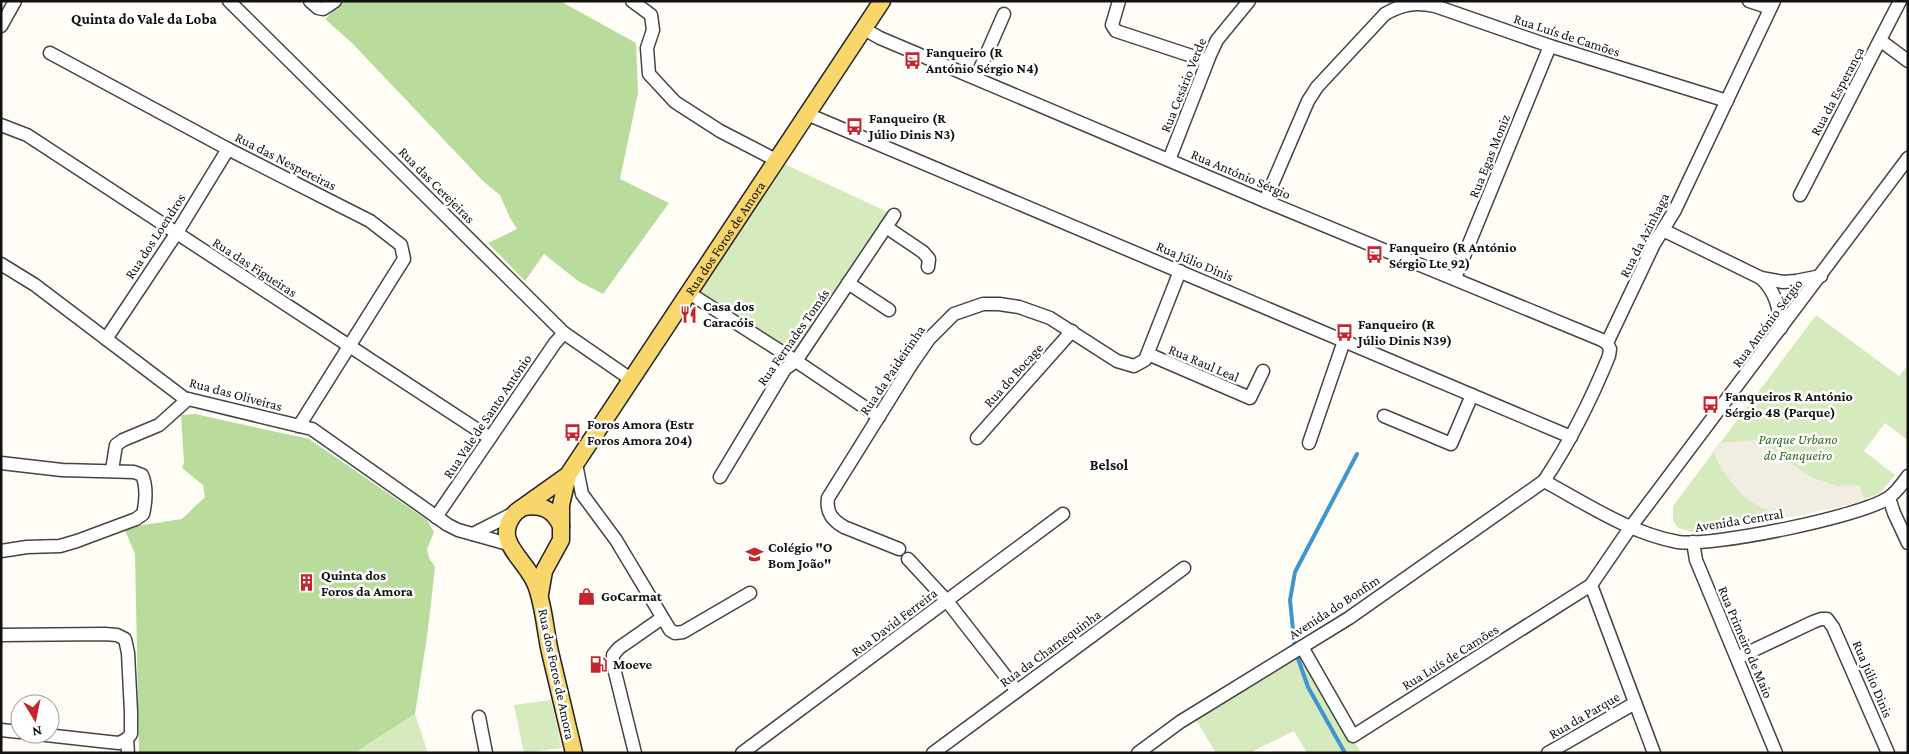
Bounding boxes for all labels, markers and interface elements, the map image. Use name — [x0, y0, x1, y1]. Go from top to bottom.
street label: Rua Luís de Camões — [1512, 10, 1622, 60]
district label: Quinta do Vale da Loba — [71, 11, 218, 27]
street label: Rua Cesário Verde — [1157, 35, 1209, 135]
street label: Rua da Esperança — [1807, 43, 1867, 138]
place label: Fanqueiro (R António Sérgio N4) — [925, 44, 1039, 77]
bus stop icon: Fanqueiro (R António Sérgio N4) — [902, 50, 922, 70]
place label: Fanqueiro (R Júlio Dinis N3) — [867, 110, 956, 143]
street label: Rua Egas Moniz — [1465, 112, 1513, 200]
bus stop icon: Fanqueiro (R Júlio Dinis N3) — [845, 116, 865, 136]
street label: Rua das Nespereiras — [233, 129, 339, 193]
street label: Rua das Cerejeiras — [395, 144, 478, 227]
street label: Rua António Sérgio — [1189, 146, 1293, 202]
street label: Rua dos Foros de Amora — [681, 178, 769, 298]
street label: Rua dos Loendros — [121, 190, 189, 282]
street label: Rua da Azinhaga — [1616, 190, 1672, 280]
street label: Rua das Figueiras — [210, 234, 300, 300]
street label: Rua Júlio Dinis — [1154, 238, 1236, 284]
place label: Fanqueiro (R António Sérgio Lte 92) — [1389, 239, 1516, 272]
bus stop icon: Fanqueiro (R António Sérgio Lte 92) — [1365, 245, 1385, 265]
street label: Rua António Sérgio — [1729, 276, 1806, 370]
street label: Rua Fernades Tomás — [754, 285, 832, 389]
place label: Casa dos Caracóis — [703, 298, 754, 330]
restaurant icon: Casa dos Caracóis — [679, 304, 699, 324]
place label: Fanqueiro (R Júlio Dinis N39) — [1356, 316, 1452, 349]
street label: Rua da Paideirinha — [856, 322, 928, 418]
bus stop icon: Fanqueiro (R Júlio Dinis N39) — [1334, 322, 1354, 342]
street label: Rua do Bocage — [980, 340, 1046, 410]
street label: Rua Raul Leal — [1166, 341, 1242, 385]
street label: Rua Vale de Santo António — [439, 351, 535, 481]
street label: Rua das Oliveiras — [188, 374, 284, 414]
place label: Fanqueiros R António Sérgio 48 (Parque) — [1725, 388, 1853, 421]
bus stop icon: Fanqueiros R António Sérgio 48 (Parque) — [1701, 394, 1721, 414]
place label: Foros Amora (Estr Foros Amora 204) — [587, 416, 694, 449]
bus stop icon: Foros Amora (Estr Foros Amora 204) — [563, 422, 583, 442]
park label: Parque Urbano do Fanqueiro — [1759, 431, 1837, 463]
district label: Belsol — [1090, 457, 1129, 473]
street label: Avenida Central — [1694, 505, 1785, 535]
place label: Colégio "O Bom João" — [768, 539, 833, 571]
school or university icon: Colégio "O Bom João" — [744, 545, 764, 565]
place label: Quinta dos Foros da Amora — [321, 567, 413, 599]
street label: Avenida do Bonfim — [1285, 572, 1383, 642]
building icon: Quinta dos Foros da Amora — [297, 573, 317, 593]
street label: Rua David Ferreira — [848, 584, 941, 660]
street label: Rua Primeiro de Maio — [1715, 584, 1777, 700]
shop icon: GoCarmat — [577, 586, 597, 606]
place label: GoCarmat — [601, 588, 663, 604]
street label: Rua da Charnequinha — [996, 606, 1104, 690]
street label: Rua dos Foros de Amora — [535, 607, 579, 741]
street label: Rua Luís de Camões — [1399, 621, 1501, 693]
street label: Rua Júlio Dinis — [1850, 638, 1896, 720]
fuel station icon: Moeve — [589, 654, 609, 674]
place label: Moeve — [613, 656, 652, 672]
street label: Rua da Parque — [1546, 688, 1622, 742]
north arrow — [10, 694, 60, 744]
text: N — [31, 723, 43, 741]

